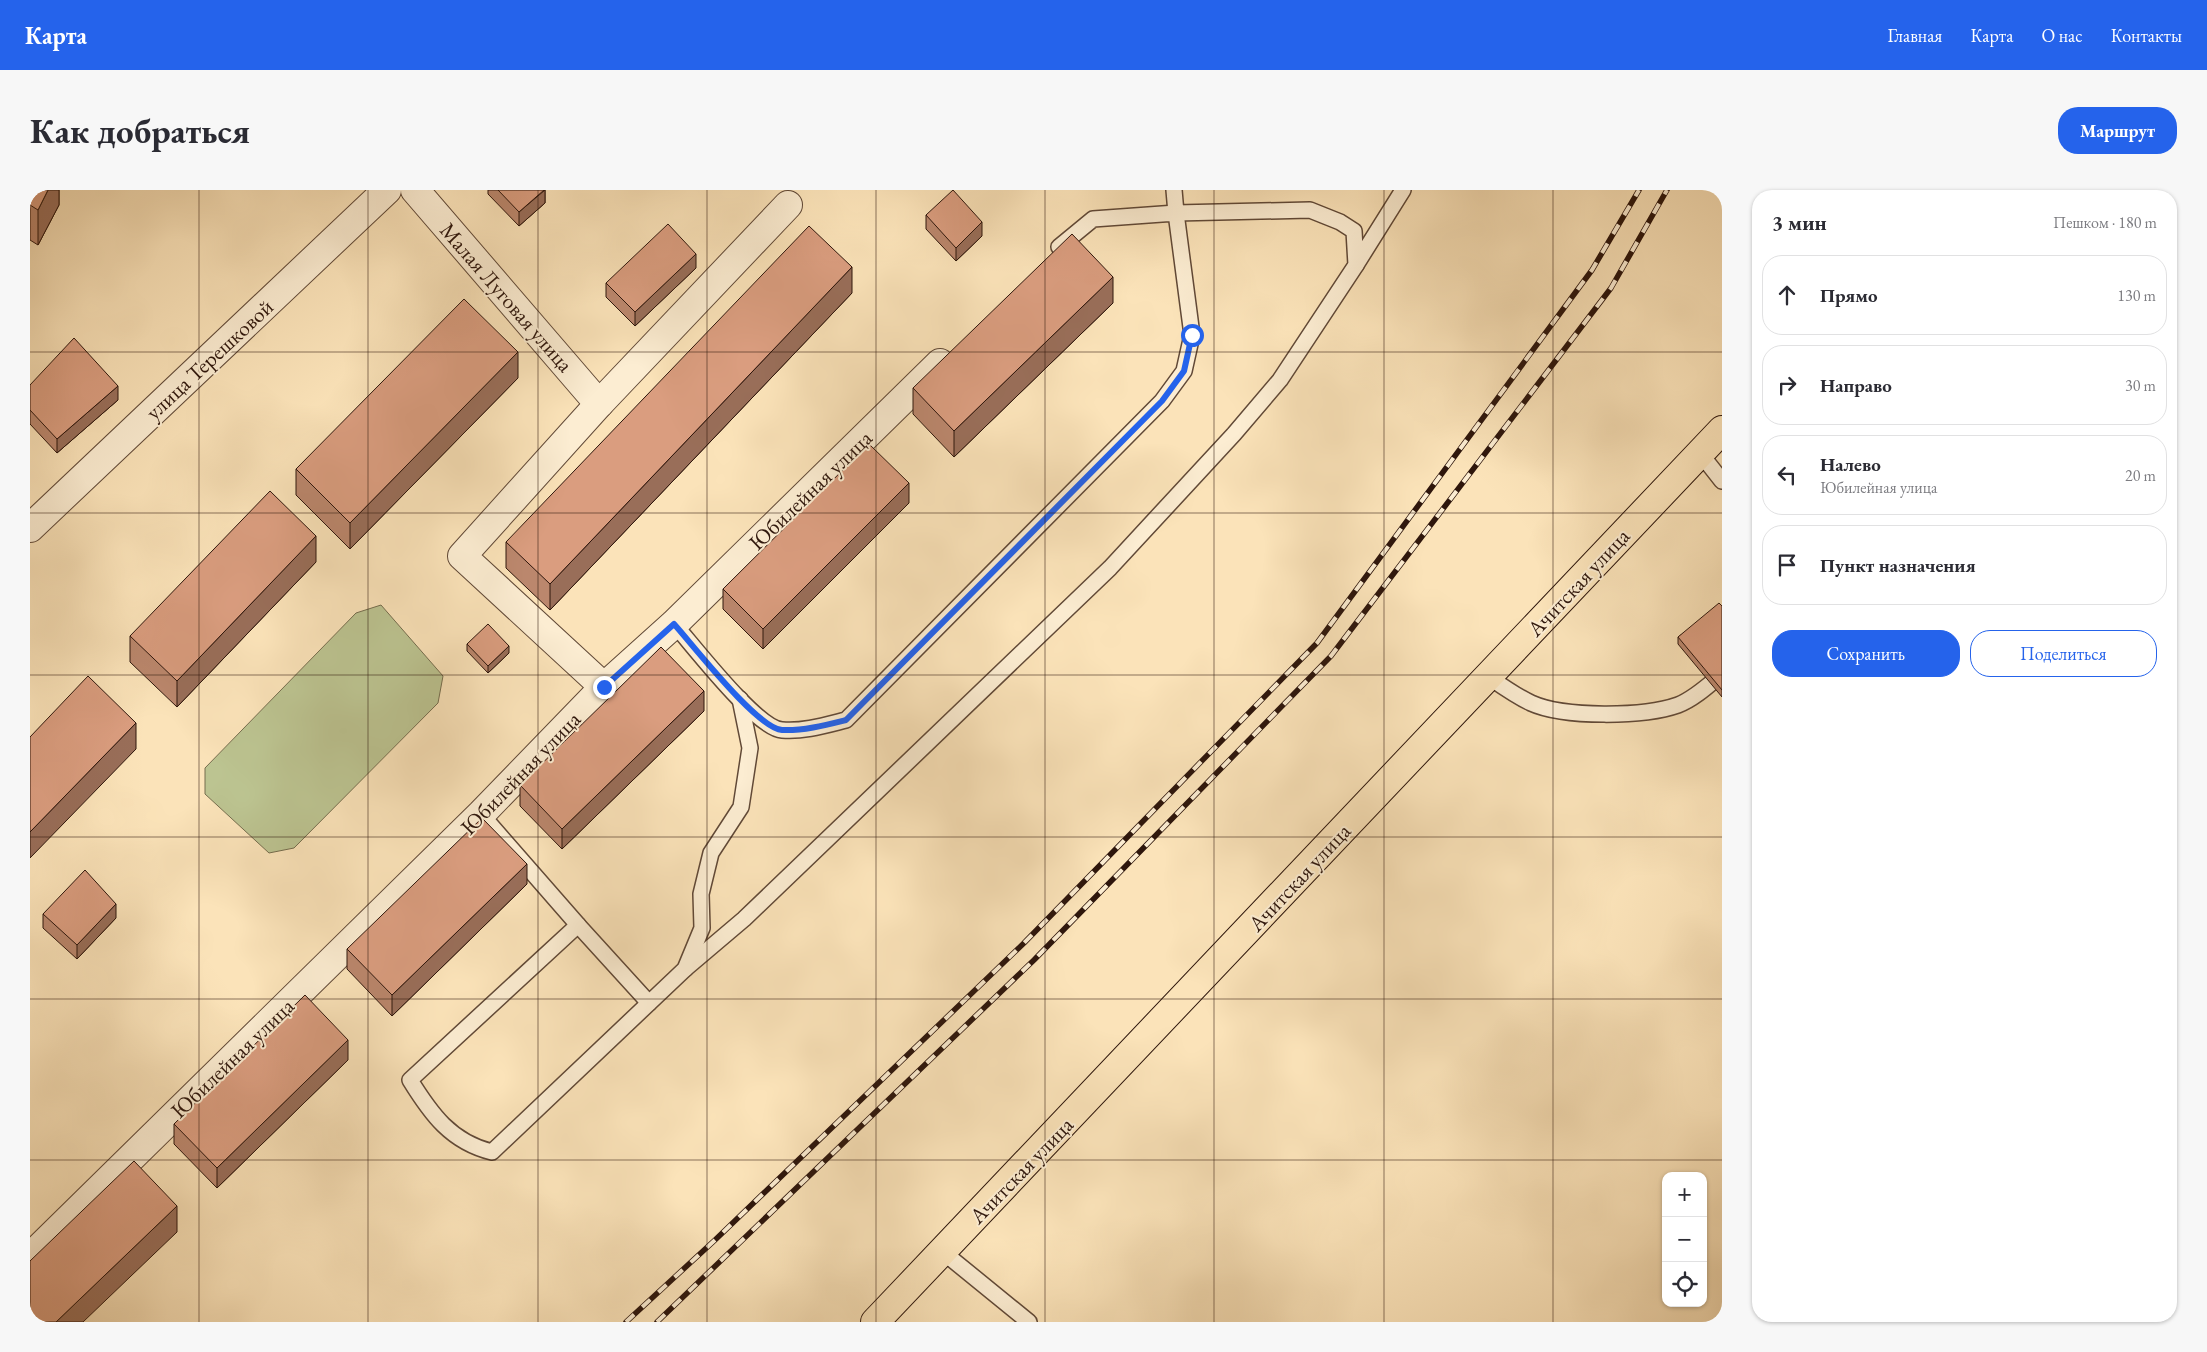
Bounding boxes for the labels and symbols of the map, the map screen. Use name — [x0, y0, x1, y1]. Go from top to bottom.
street label: Малая Луговая улица — [434, 216, 580, 378]
street label: улица Терешковой — [139, 292, 280, 426]
route start — [1181, 324, 1204, 347]
street label: Юбилейная улица — [742, 424, 879, 557]
street label: Ачитская улица — [1520, 522, 1636, 643]
route end — [593, 676, 616, 699]
street label: Юбилейная улица — [454, 705, 587, 841]
street label: Ачитская улица — [1241, 817, 1357, 938]
street label: Юбилейная улица — [164, 992, 301, 1125]
street label: Ачитская улица — [962, 1111, 1080, 1231]

